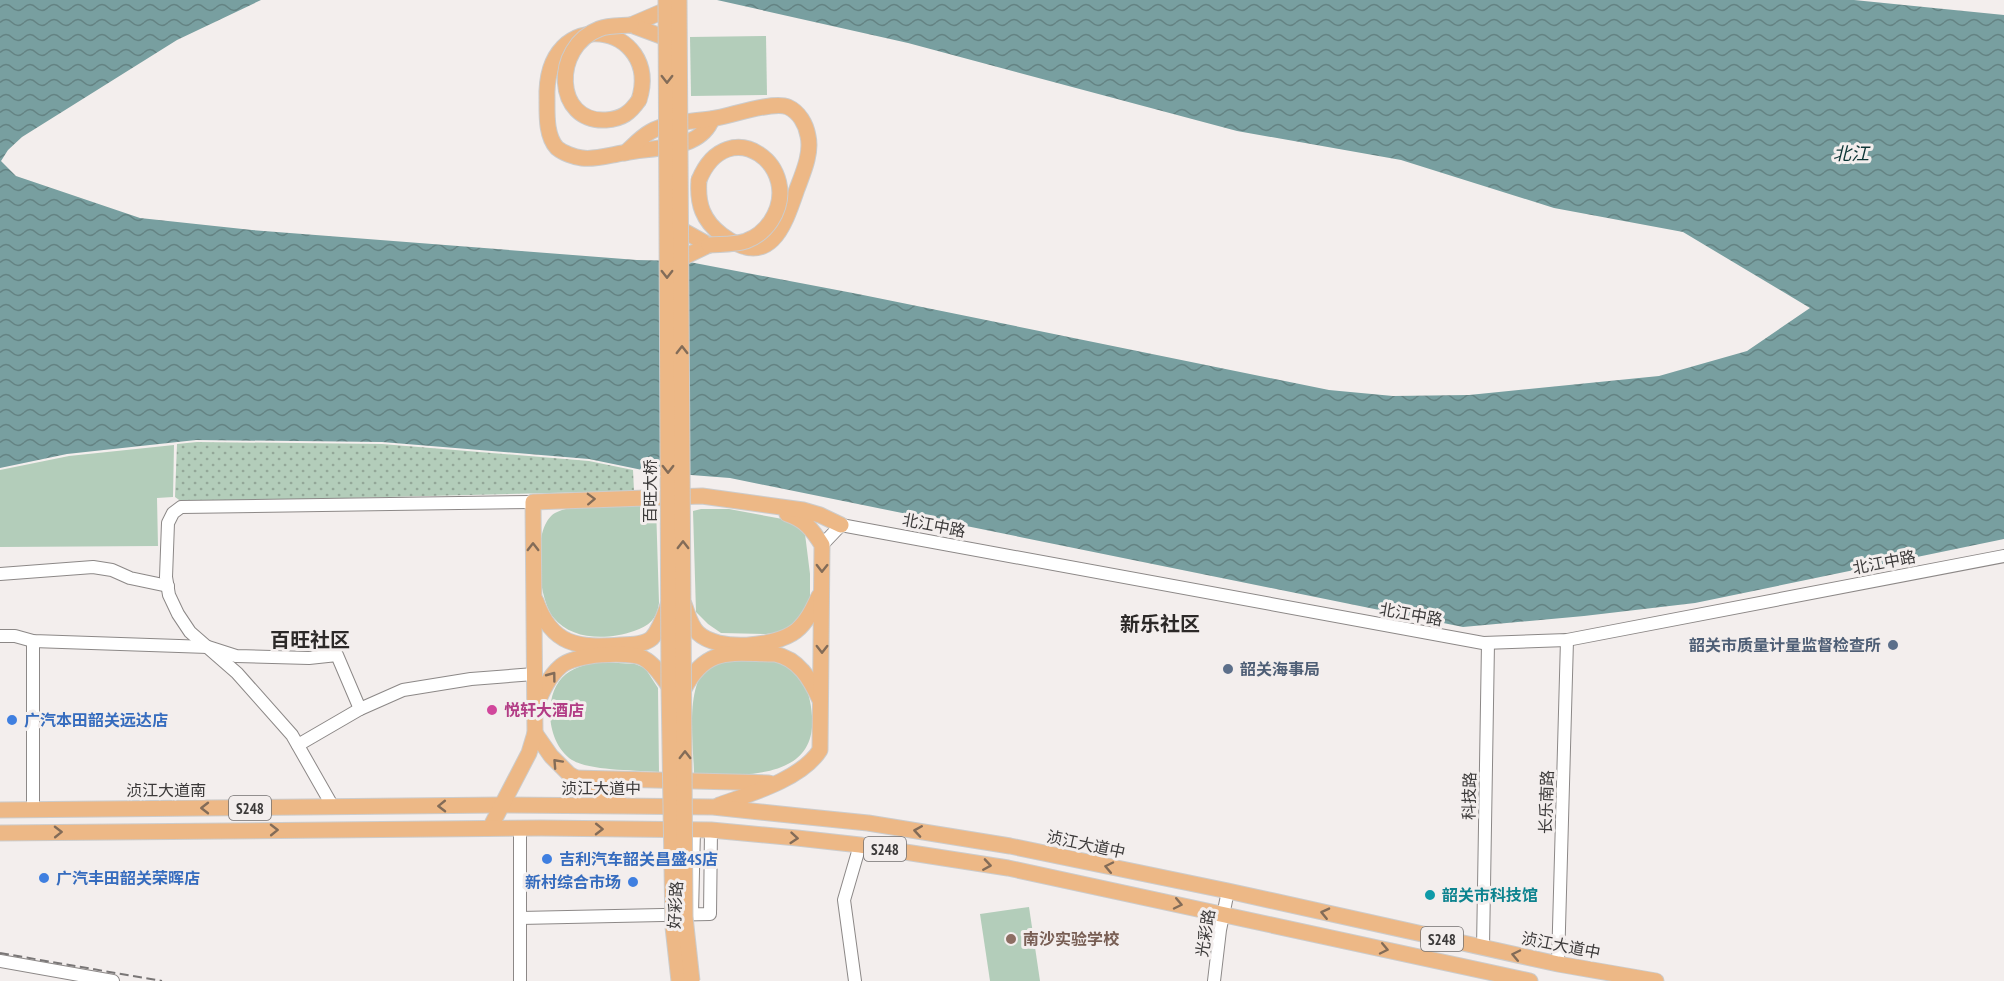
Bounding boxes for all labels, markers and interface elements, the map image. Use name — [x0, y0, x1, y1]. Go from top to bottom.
one-way arrow — [661, 75, 673, 84]
water label: 北江 — [1833, 142, 1871, 165]
one-way arrow — [661, 270, 673, 279]
one-way arrow — [676, 346, 688, 355]
street label: 百旺大桥 — [640, 459, 660, 523]
one-way arrow — [662, 465, 674, 474]
one-way arrow — [586, 493, 595, 506]
street label: 北江中路 — [901, 509, 967, 541]
one-way arrow — [677, 541, 690, 550]
one-way arrow — [527, 543, 539, 552]
street label: 北江中路 — [1851, 546, 1917, 578]
one-way arrow — [816, 563, 828, 572]
street label: 北江中路 — [1378, 599, 1444, 629]
district label: 新乐社区 — [1120, 611, 1200, 637]
district label: 百旺社区 — [270, 627, 350, 653]
place label: 韶关市质量计量监督检查所 — [1689, 635, 1881, 655]
marker: 韶关市质量计量监督检查所 — [1886, 638, 1900, 652]
one-way arrow — [815, 645, 828, 654]
place label: 韶关海事局 — [1240, 659, 1320, 679]
marker: 韶关海事局 — [1221, 662, 1235, 676]
one-way arrow — [545, 672, 556, 683]
place label: 悦轩大酒店 — [504, 700, 584, 720]
marker: 悦轩大酒店 — [485, 703, 499, 717]
place label: 广汽本田韶关远达店 — [24, 710, 168, 730]
marker: 广汽本田韶关远达店 — [5, 713, 19, 727]
one-way arrow — [679, 750, 691, 759]
one-way arrow — [553, 759, 564, 769]
street label: 长乐南路 — [1535, 770, 1557, 834]
street label: 科技路 — [1459, 772, 1479, 820]
street label: 浈江大道中 — [561, 778, 641, 798]
street label: 浈江大道南 — [126, 780, 206, 800]
road number: S248 — [229, 796, 271, 820]
one-way arrow — [438, 800, 447, 812]
one-way arrow — [201, 802, 210, 814]
one-way arrow — [595, 822, 604, 835]
one-way arrow — [270, 824, 279, 836]
one-way arrow — [54, 826, 63, 838]
one-way arrow — [913, 826, 922, 838]
street label: 浈江大道中 — [1045, 826, 1127, 862]
one-way arrow — [789, 831, 798, 844]
road number: S248 — [864, 837, 906, 861]
place label: 吉利汽车韶关昌盛4S店 — [559, 849, 718, 869]
marker: 吉利汽车韶关昌盛4S店 — [540, 852, 554, 866]
one-way arrow — [982, 858, 991, 870]
one-way arrow — [1105, 861, 1115, 874]
place label: 广汽丰田韶关荣晖店 — [56, 868, 200, 888]
marker: 广汽丰田韶关荣晖店 — [37, 871, 51, 885]
place label: 新村综合市场 — [525, 872, 621, 892]
marker: 新村综合市场 — [626, 875, 640, 889]
street label: 好彩路 — [664, 881, 686, 929]
place label: 韶关市科技馆 — [1442, 885, 1538, 905]
marker: 韶关市科技馆 — [1423, 888, 1437, 902]
one-way arrow — [1173, 897, 1183, 910]
one-way arrow — [1321, 907, 1331, 920]
street label: 光彩路 — [1191, 908, 1219, 958]
road number: S248 — [1421, 927, 1463, 951]
street label: 浈江大道中 — [1520, 928, 1602, 962]
place label: 南沙实验学校 — [1023, 929, 1120, 949]
marker: 南沙实验学校 — [1004, 932, 1018, 946]
one-way arrow — [1379, 942, 1389, 955]
one-way arrow — [1511, 949, 1521, 962]

